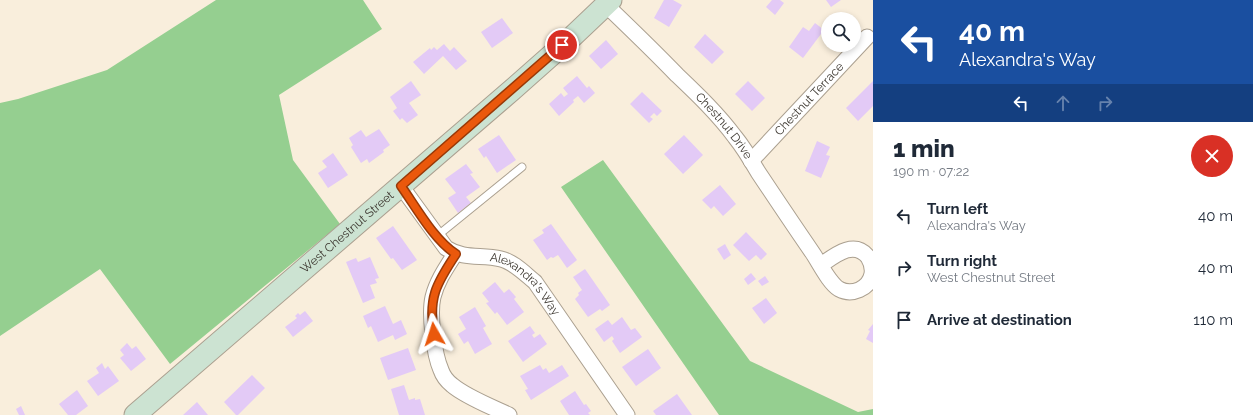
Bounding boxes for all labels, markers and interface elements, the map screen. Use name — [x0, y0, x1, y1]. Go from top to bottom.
map controls — [821, 12, 861, 52]
button: search — [821, 12, 861, 52]
text: 40 m — [959, 15, 1025, 48]
icon: left — [893, 16, 945, 68]
pin — [545, 28, 579, 62]
icon: arrive — [551, 34, 573, 56]
text: Alexandra's Way — [959, 49, 1096, 70]
street label: Chestnut Terrace — [772, 60, 846, 138]
street label: Chestnut Drive — [693, 90, 755, 161]
icon: left — [1010, 92, 1032, 114]
icon: ahead — [1052, 92, 1074, 114]
icon: right — [1094, 92, 1116, 114]
text: 1 min — [893, 134, 955, 163]
button: close — [1191, 135, 1233, 177]
text: 190 m · 07:22 — [893, 164, 969, 179]
street label: West Chestnut Street — [298, 188, 396, 276]
text: Turn left — [927, 200, 988, 218]
icon: left — [893, 205, 915, 227]
text: 40 m — [1198, 207, 1233, 225]
text: Alexandra's Way — [927, 218, 1026, 233]
street label: Alexandra's Way — [489, 250, 563, 318]
text: Turn right — [927, 252, 997, 270]
icon: right — [893, 257, 915, 279]
text: 40 m — [1198, 259, 1233, 277]
text: West Chestnut Street — [927, 270, 1055, 285]
icon: arrive — [893, 309, 915, 331]
text: Arrive at destination — [927, 311, 1072, 329]
text: 110 m — [1193, 311, 1233, 329]
position arrow — [413, 313, 455, 355]

